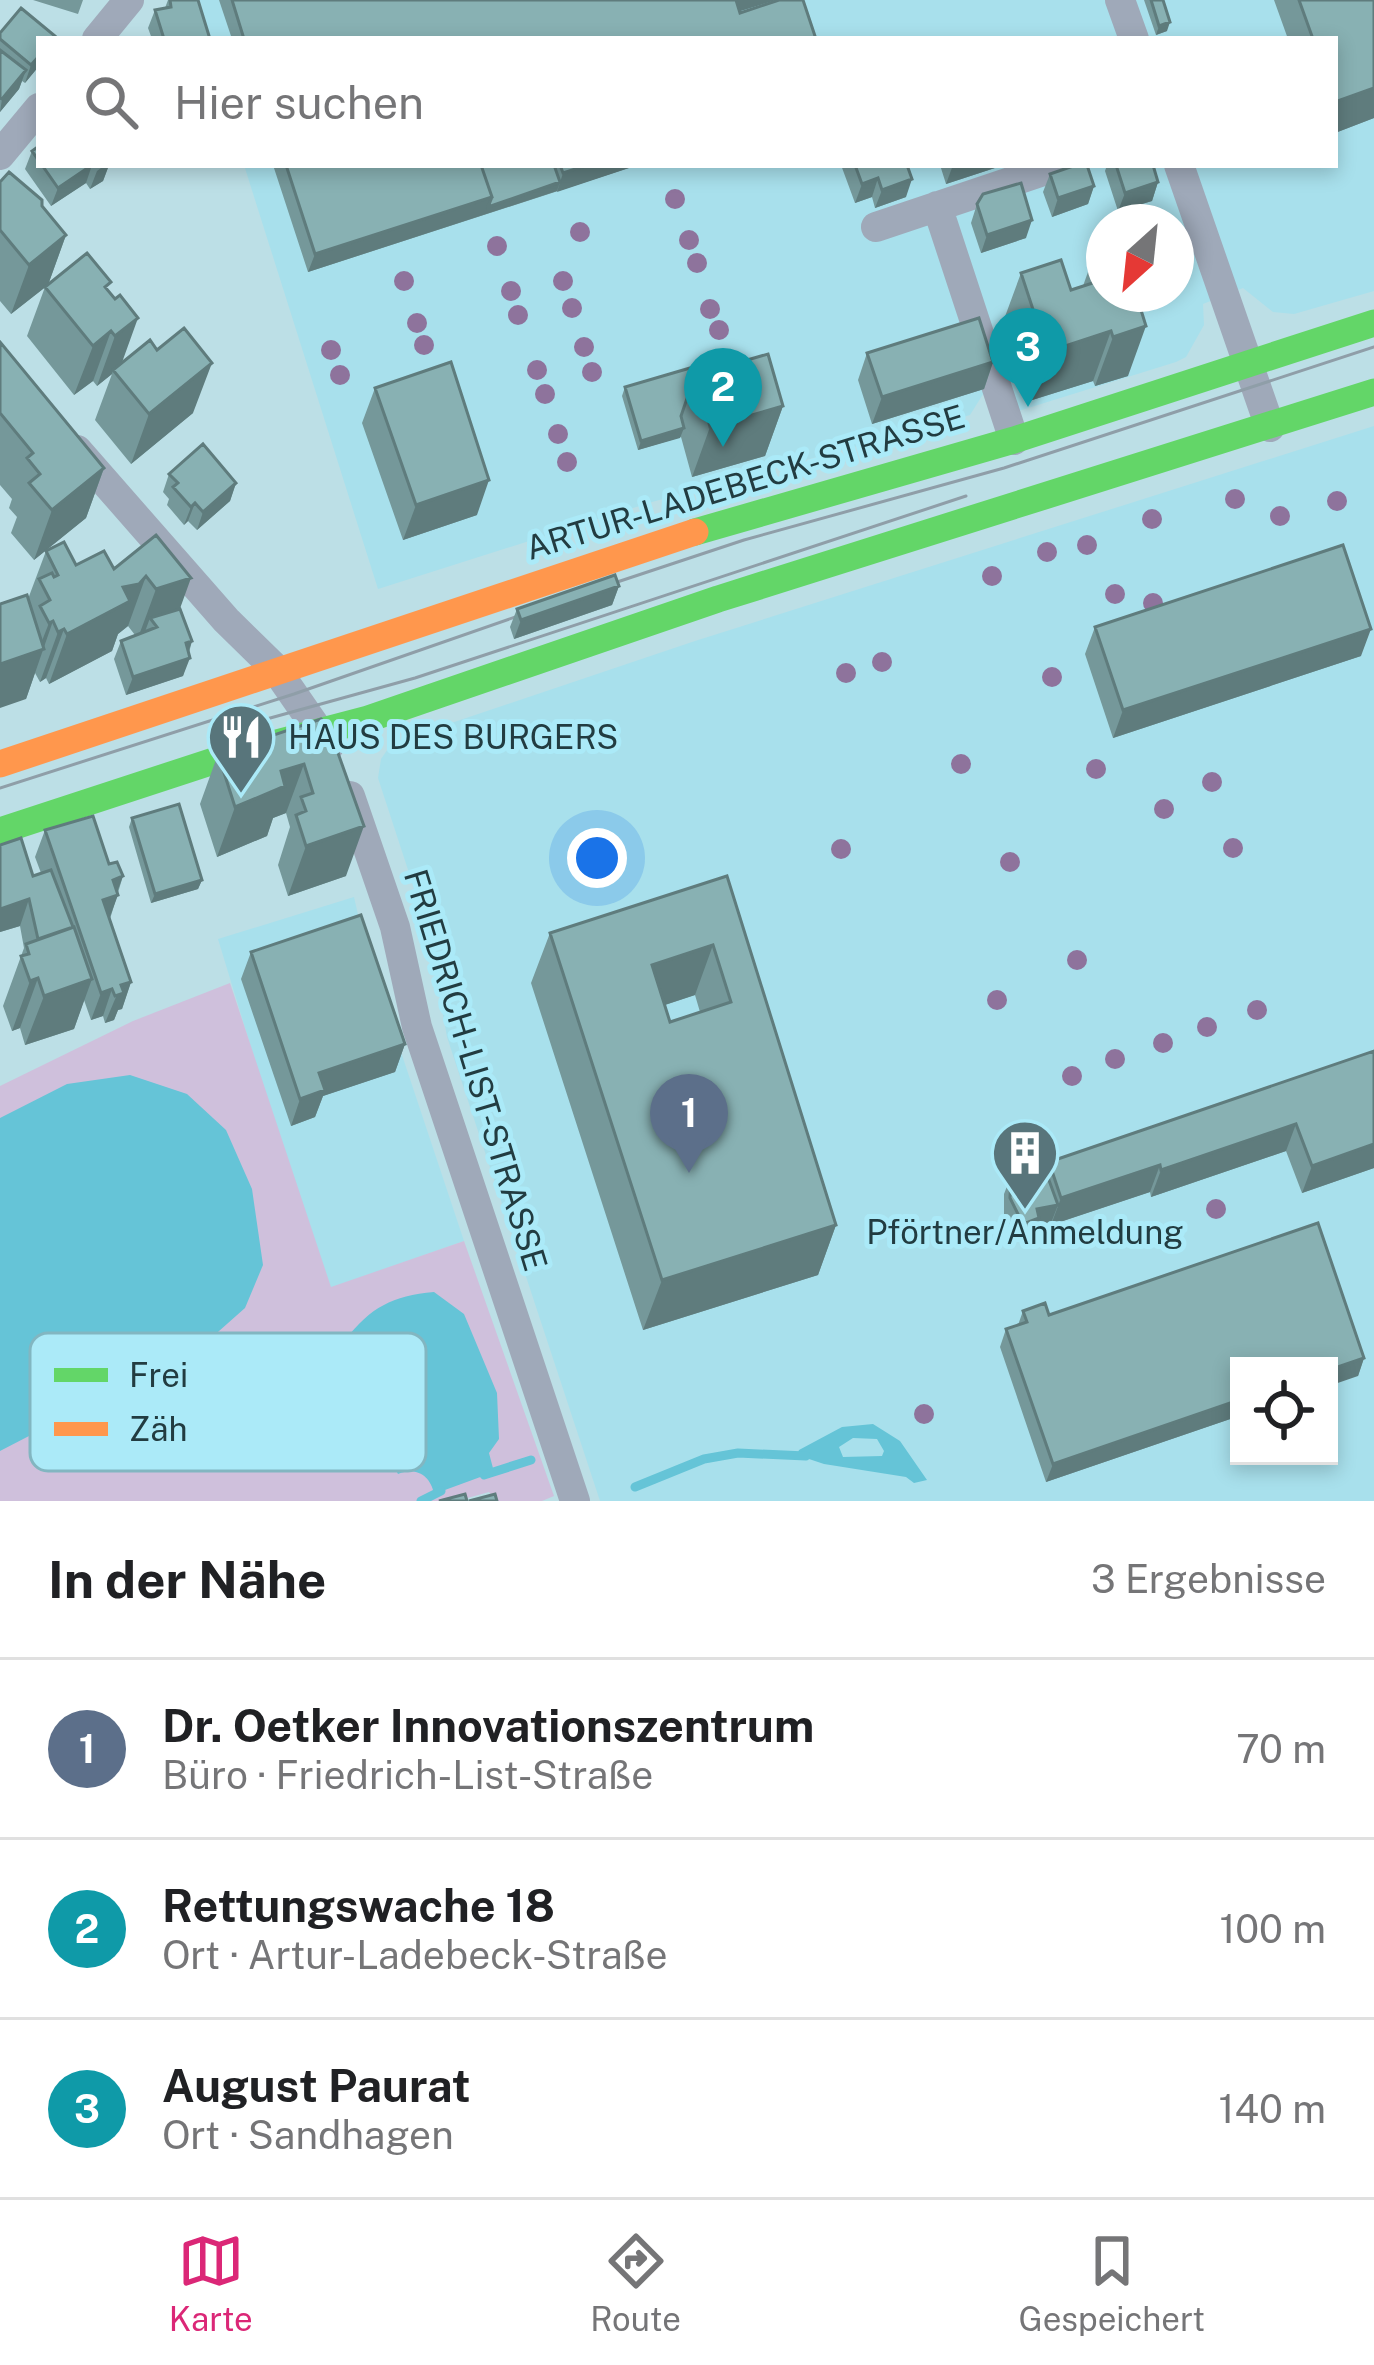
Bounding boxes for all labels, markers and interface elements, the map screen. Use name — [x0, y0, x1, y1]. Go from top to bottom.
search box — [36, 36, 1338, 168]
icon: search — [78, 69, 144, 135]
text: Hier suchen — [174, 76, 424, 129]
north arrow — [1086, 204, 1194, 312]
pin: 3 — [989, 308, 1067, 407]
pin: 2 — [684, 348, 762, 447]
street label: ARTUR-LADEBECK-STRASSE — [521, 397, 969, 567]
restaurant icon: HAUS DES BURGERS — [206, 702, 276, 796]
place label: HAUS DES BURGERS — [288, 718, 618, 756]
your location — [567, 828, 627, 888]
street label: FRIEDRICH-LIST-STRASSE — [397, 865, 555, 1275]
pin: 1 — [650, 1074, 728, 1173]
building icon: Pförtner/Anmeldung — [990, 1118, 1060, 1212]
place label: Pförtner/Anmeldung — [866, 1213, 1184, 1251]
legend — [30, 1333, 426, 1471]
text: Frei — [129, 1356, 188, 1394]
map controls — [1230, 1357, 1338, 1465]
button: locate — [1230, 1357, 1338, 1465]
text: Zäh — [129, 1410, 187, 1448]
text: In der Nähe — [48, 1550, 326, 1609]
text: 3 Ergebnisse — [1091, 1556, 1326, 1602]
text: Dr. Oetker Innovationszentrum — [162, 1699, 814, 1752]
text: 1 — [79, 1726, 95, 1772]
text: 70 m — [1236, 1726, 1326, 1772]
text: Büro · Friedrich-List-Straße — [162, 1752, 653, 1798]
text: Rettungswache 18 — [162, 1879, 555, 1932]
text: 2 — [75, 1906, 99, 1952]
text: 100 m — [1219, 1906, 1326, 1952]
text: Ort · Artur-Ladebeck-Straße — [162, 1932, 668, 1978]
text: August Paurat — [162, 2059, 470, 2112]
text: 3 — [74, 2086, 100, 2132]
text: 140 m — [1219, 2086, 1326, 2132]
text: Ort · Sandhagen — [162, 2112, 454, 2158]
tab: Karte — [169, 2228, 253, 2338]
tab: Route — [590, 2228, 681, 2338]
tab: Gespeichert — [1019, 2228, 1205, 2338]

